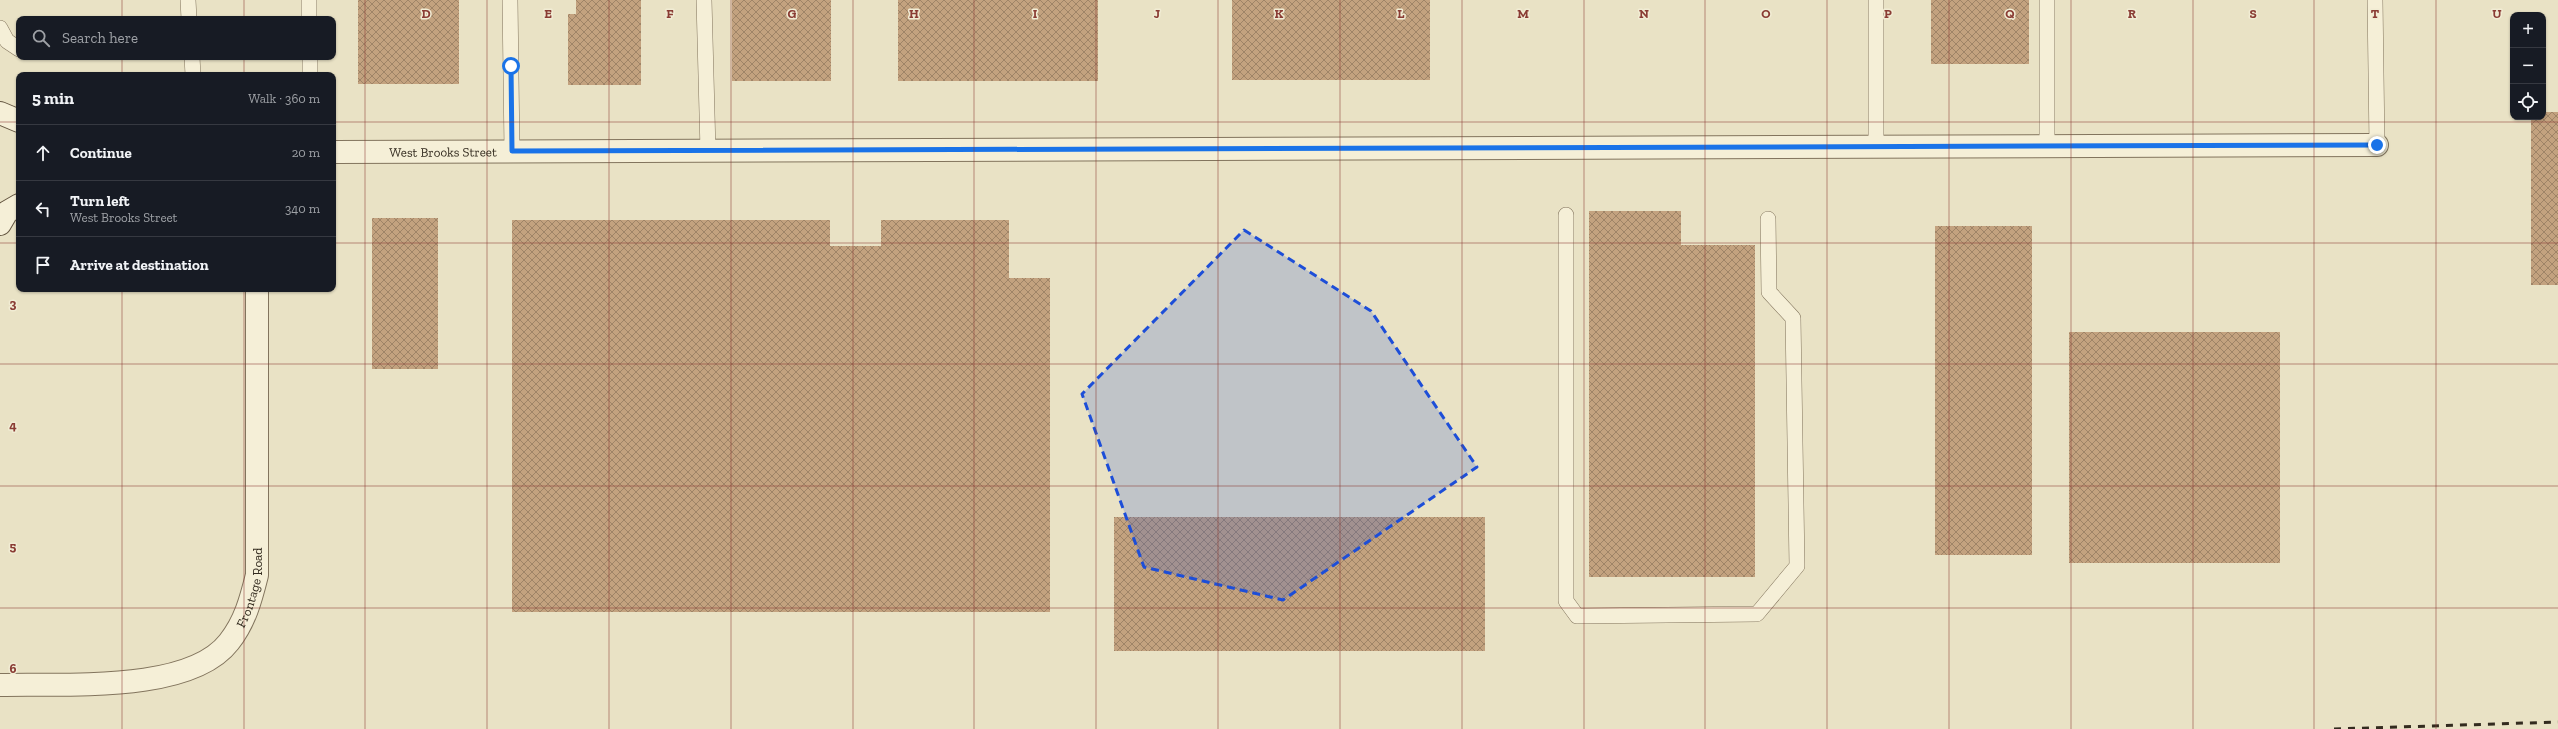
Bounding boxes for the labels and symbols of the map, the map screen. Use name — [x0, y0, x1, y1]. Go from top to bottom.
text: D — [421, 6, 431, 21]
text: E — [544, 6, 552, 21]
text: F — [666, 6, 674, 21]
text: G — [788, 6, 797, 21]
text: H — [909, 6, 919, 21]
text: I — [1033, 6, 1038, 21]
text: J — [1154, 6, 1160, 21]
text: K — [1275, 6, 1284, 21]
text: L — [1397, 6, 1405, 21]
text: M — [1517, 6, 1529, 21]
text: N — [1639, 6, 1649, 21]
text: O — [1761, 6, 1771, 21]
text: P — [1884, 6, 1892, 21]
text: Q — [2005, 6, 2015, 21]
text: R — [2128, 6, 2137, 21]
text: S — [2249, 6, 2257, 21]
text: T — [2371, 6, 2380, 21]
text: U — [2492, 6, 2502, 21]
route start — [502, 57, 520, 75]
route end — [2368, 136, 2386, 154]
street label: West Brooks Street — [389, 144, 497, 159]
text: 3 — [10, 296, 17, 311]
text: 4 — [9, 418, 17, 433]
text: 5 — [10, 539, 17, 554]
street label: Frontage Road — [233, 548, 265, 630]
text: 6 — [10, 661, 17, 676]

